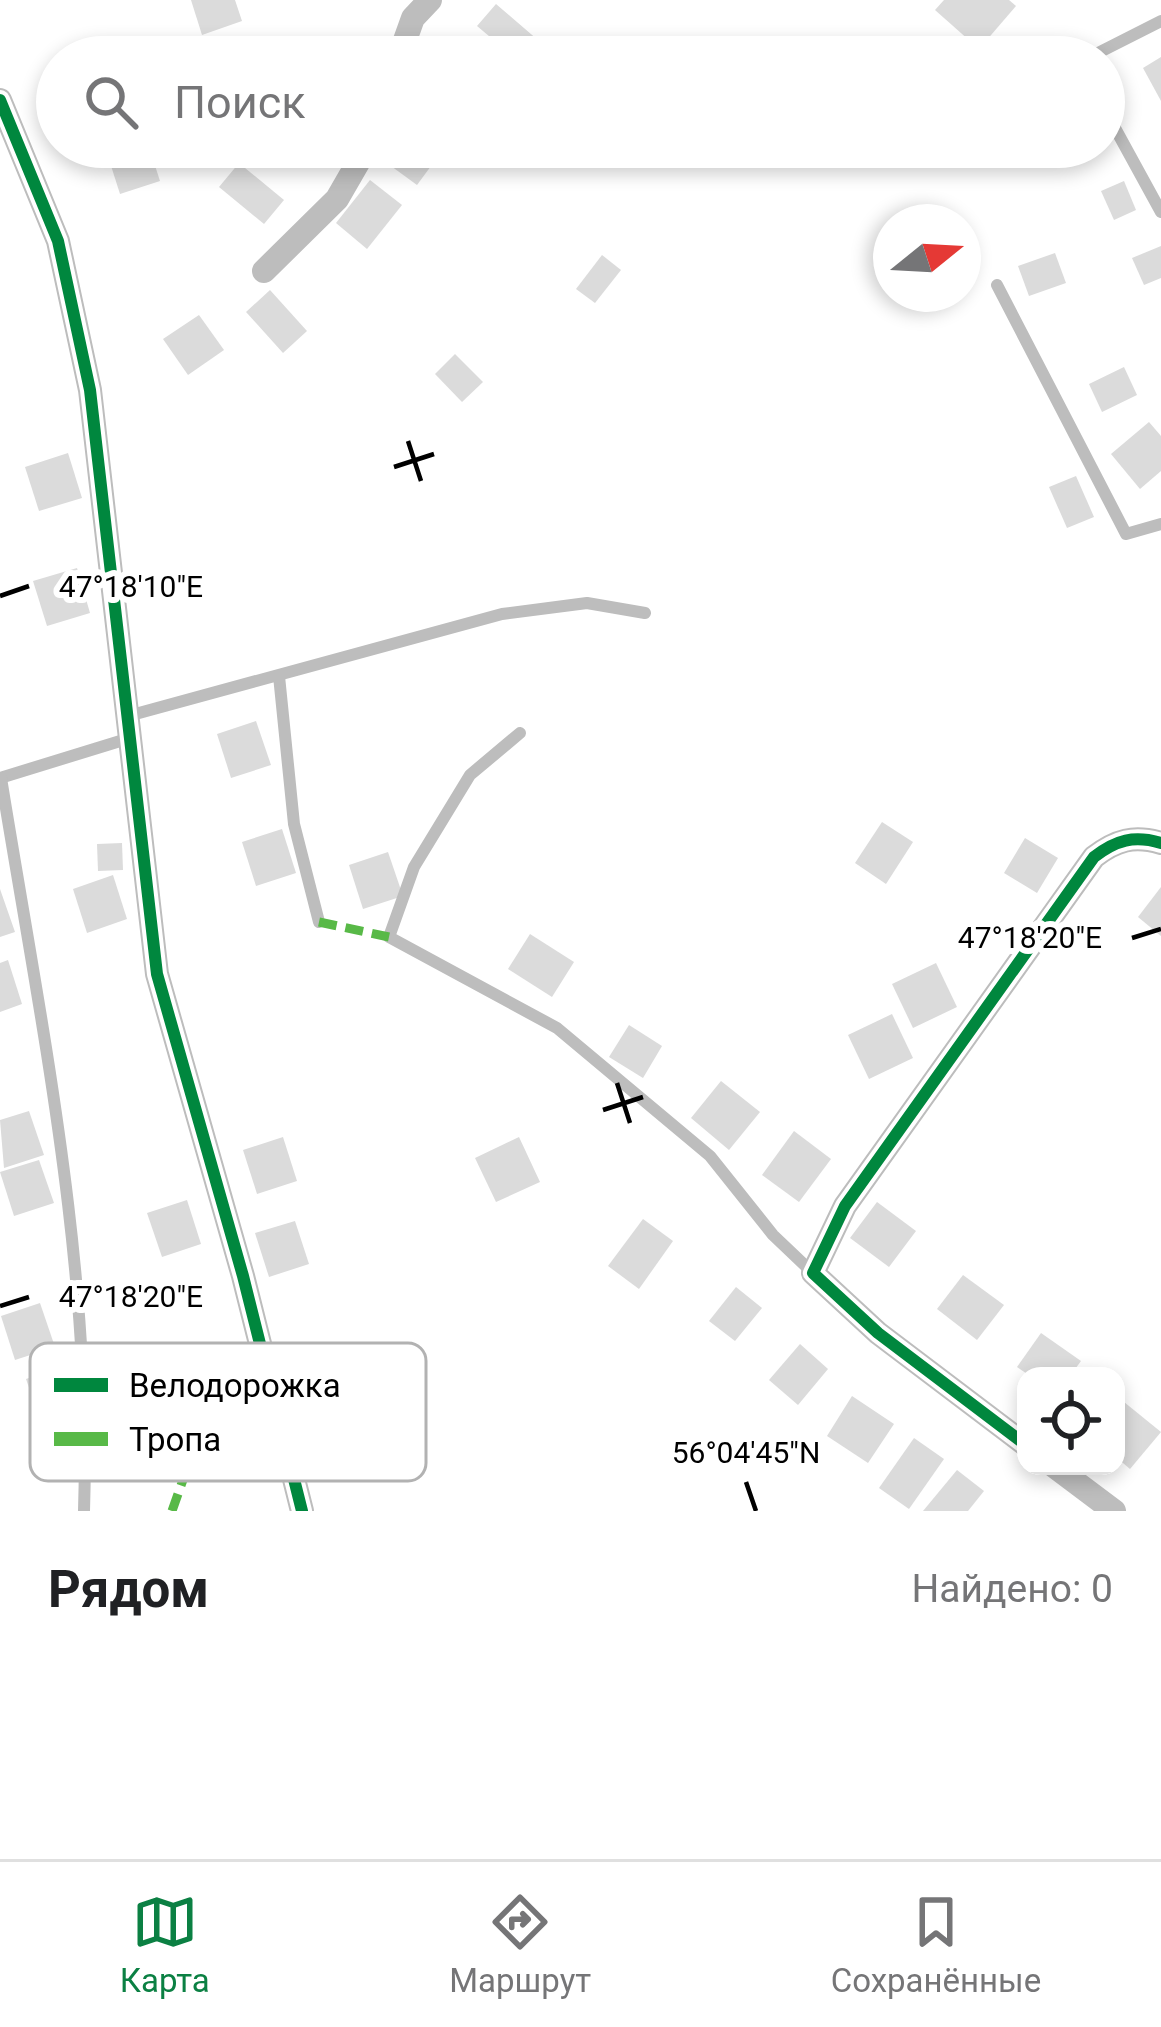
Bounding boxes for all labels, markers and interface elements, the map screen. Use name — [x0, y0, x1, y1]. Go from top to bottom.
search box — [36, 36, 1125, 168]
icon: search — [78, 69, 144, 135]
text: Поиск — [174, 76, 306, 129]
north arrow — [873, 204, 981, 312]
text: 47°18'10"E — [59, 569, 203, 604]
text: 47°18'20"E — [958, 920, 1102, 955]
text: 47°18'20"E — [59, 1279, 203, 1314]
legend — [30, 1343, 426, 1481]
text: Велодорожка — [129, 1366, 341, 1405]
map controls — [1017, 1367, 1125, 1475]
button: locate — [1017, 1367, 1125, 1475]
text: Тропа — [129, 1420, 221, 1459]
text: 56°04'45"N — [672, 1435, 820, 1470]
text: Рядом — [48, 1560, 209, 1619]
text: Найдено: 0 — [911, 1566, 1113, 1612]
tab: Карта — [120, 1889, 210, 2000]
tab: Маршрут — [449, 1889, 591, 2000]
tab: Сохранённые — [831, 1889, 1041, 2000]

